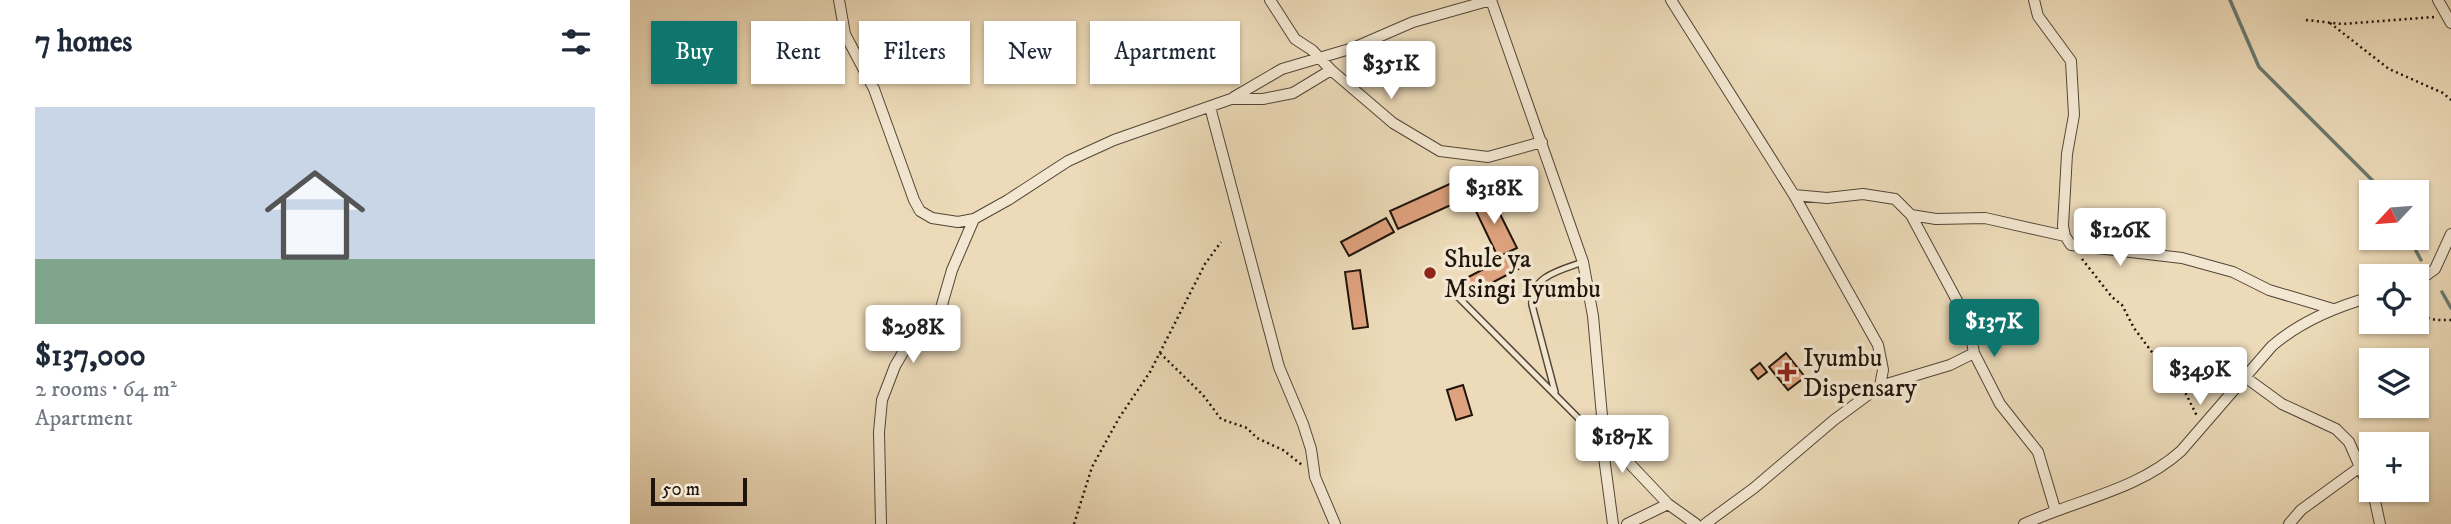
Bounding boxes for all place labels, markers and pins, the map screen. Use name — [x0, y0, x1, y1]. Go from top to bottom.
pin: $351K — [1342, 42, 1440, 101]
pin: $318K — [1445, 166, 1543, 226]
pin: $126K — [2071, 208, 2169, 268]
place label: Shule ya Msingi Iyumbu — [1444, 243, 1601, 306]
marker: Shule ya Msingi Iyumbu — [1422, 265, 1438, 281]
pin: $137K — [1945, 300, 2043, 359]
pin: $298K — [864, 306, 962, 365]
place label: Iyumbu Dispensary — [1803, 342, 1918, 405]
pin: $349K — [2151, 348, 2249, 407]
marker: Iyumbu Dispensary — [1777, 362, 1797, 382]
pin: $187K — [1573, 416, 1671, 475]

